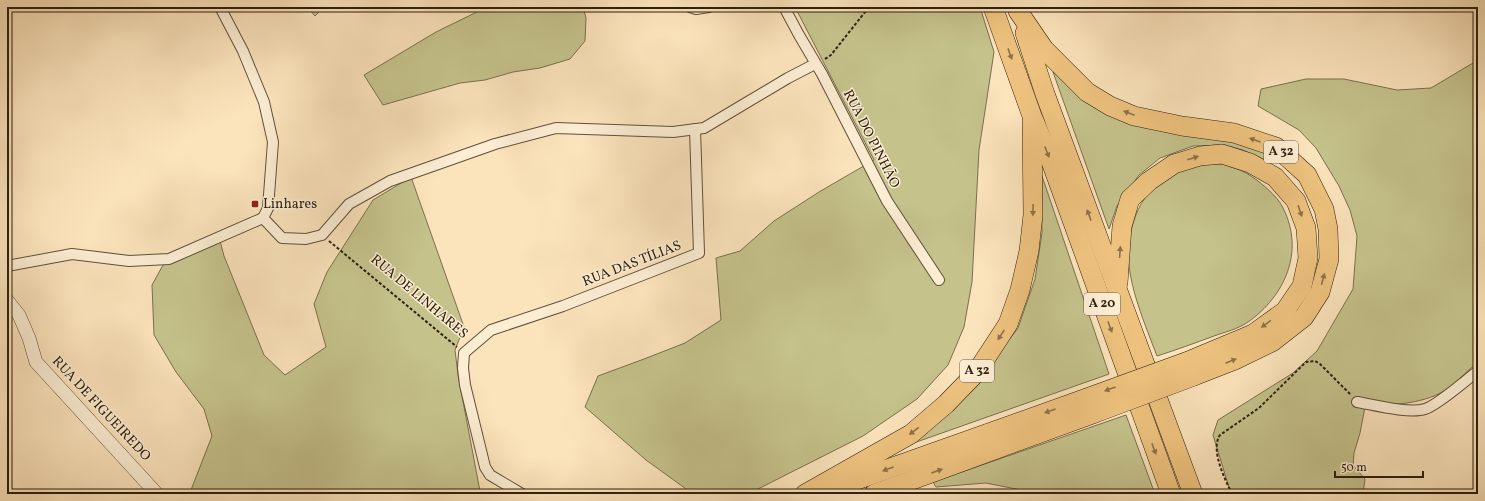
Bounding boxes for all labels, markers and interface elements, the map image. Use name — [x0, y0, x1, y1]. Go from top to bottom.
one-way arrow — [1007, 48, 1013, 60]
street label: RUA DO PINHÃO — [838, 86, 904, 192]
one-way arrow — [1122, 110, 1134, 116]
one-way arrow — [1249, 137, 1261, 143]
road number: A 32 — [1264, 141, 1298, 163]
one-way arrow — [1044, 146, 1050, 158]
one-way arrow — [1187, 155, 1199, 161]
place label: Linhares — [263, 195, 317, 214]
marker: Linhares — [250, 199, 260, 209]
one-way arrow — [1030, 204, 1036, 217]
one-way arrow — [1297, 206, 1303, 218]
one-way arrow — [1086, 208, 1092, 220]
street label: RUA DAS TÍLIAS — [580, 236, 684, 292]
one-way arrow — [1117, 245, 1123, 258]
street label: RUA DE LINHARES — [366, 251, 472, 343]
one-way arrow — [1321, 272, 1327, 285]
road number: A 20 — [1084, 293, 1120, 315]
one-way arrow — [1261, 320, 1271, 328]
one-way arrow — [1108, 321, 1114, 333]
one-way arrow — [997, 330, 1005, 340]
street label: RUA DE FIGUEIREDO — [47, 352, 155, 466]
one-way arrow — [1225, 358, 1237, 364]
road number: A 32 — [960, 360, 994, 382]
one-way arrow — [1104, 387, 1116, 393]
one-way arrow — [1044, 408, 1056, 414]
one-way arrow — [909, 426, 920, 435]
one-way arrow — [1152, 443, 1158, 455]
scale bar — [1335, 453, 1423, 479]
text: 50 m — [1341, 460, 1367, 476]
one-way arrow — [882, 466, 894, 472]
one-way arrow — [932, 468, 944, 474]

